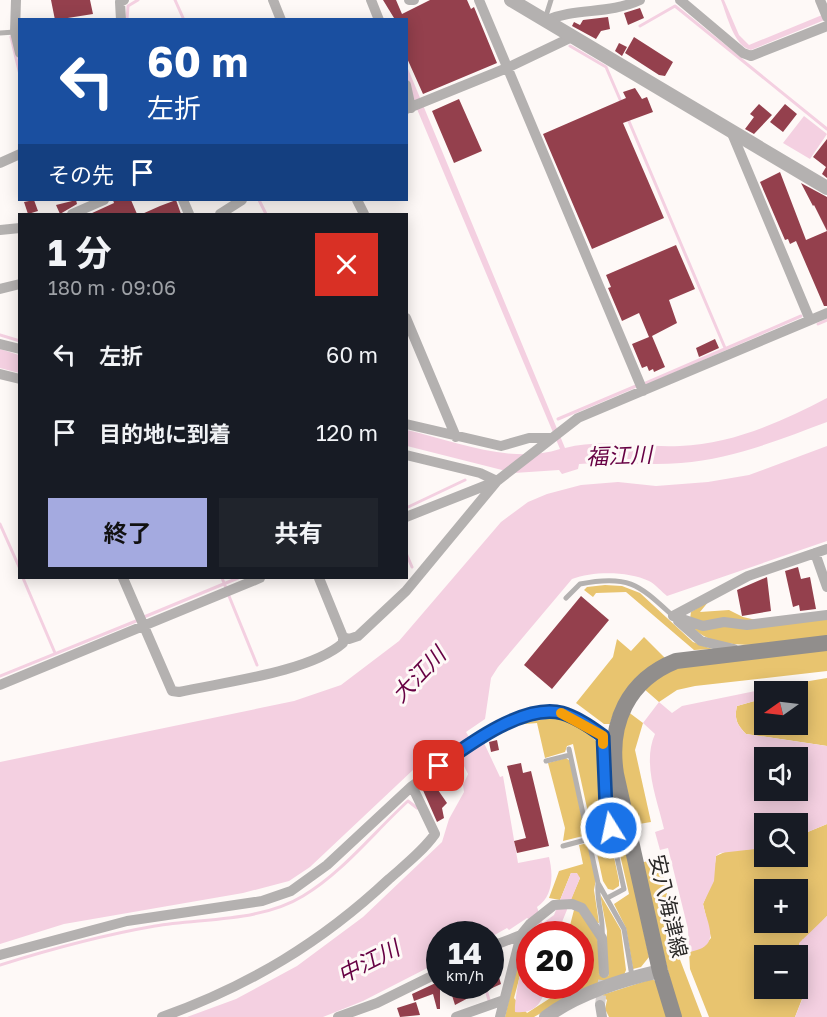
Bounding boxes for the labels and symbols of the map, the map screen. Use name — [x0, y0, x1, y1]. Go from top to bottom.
water label: 福江川 — [586, 440, 654, 470]
water label: 大江川 — [385, 639, 452, 707]
north arrow — [754, 681, 808, 735]
pin — [413, 740, 464, 791]
position arrow — [579, 796, 643, 860]
street label: 安八海津線 — [645, 852, 693, 960]
speed limit sign: 20 — [516, 921, 594, 999]
water label: 中江川 — [332, 933, 405, 988]

